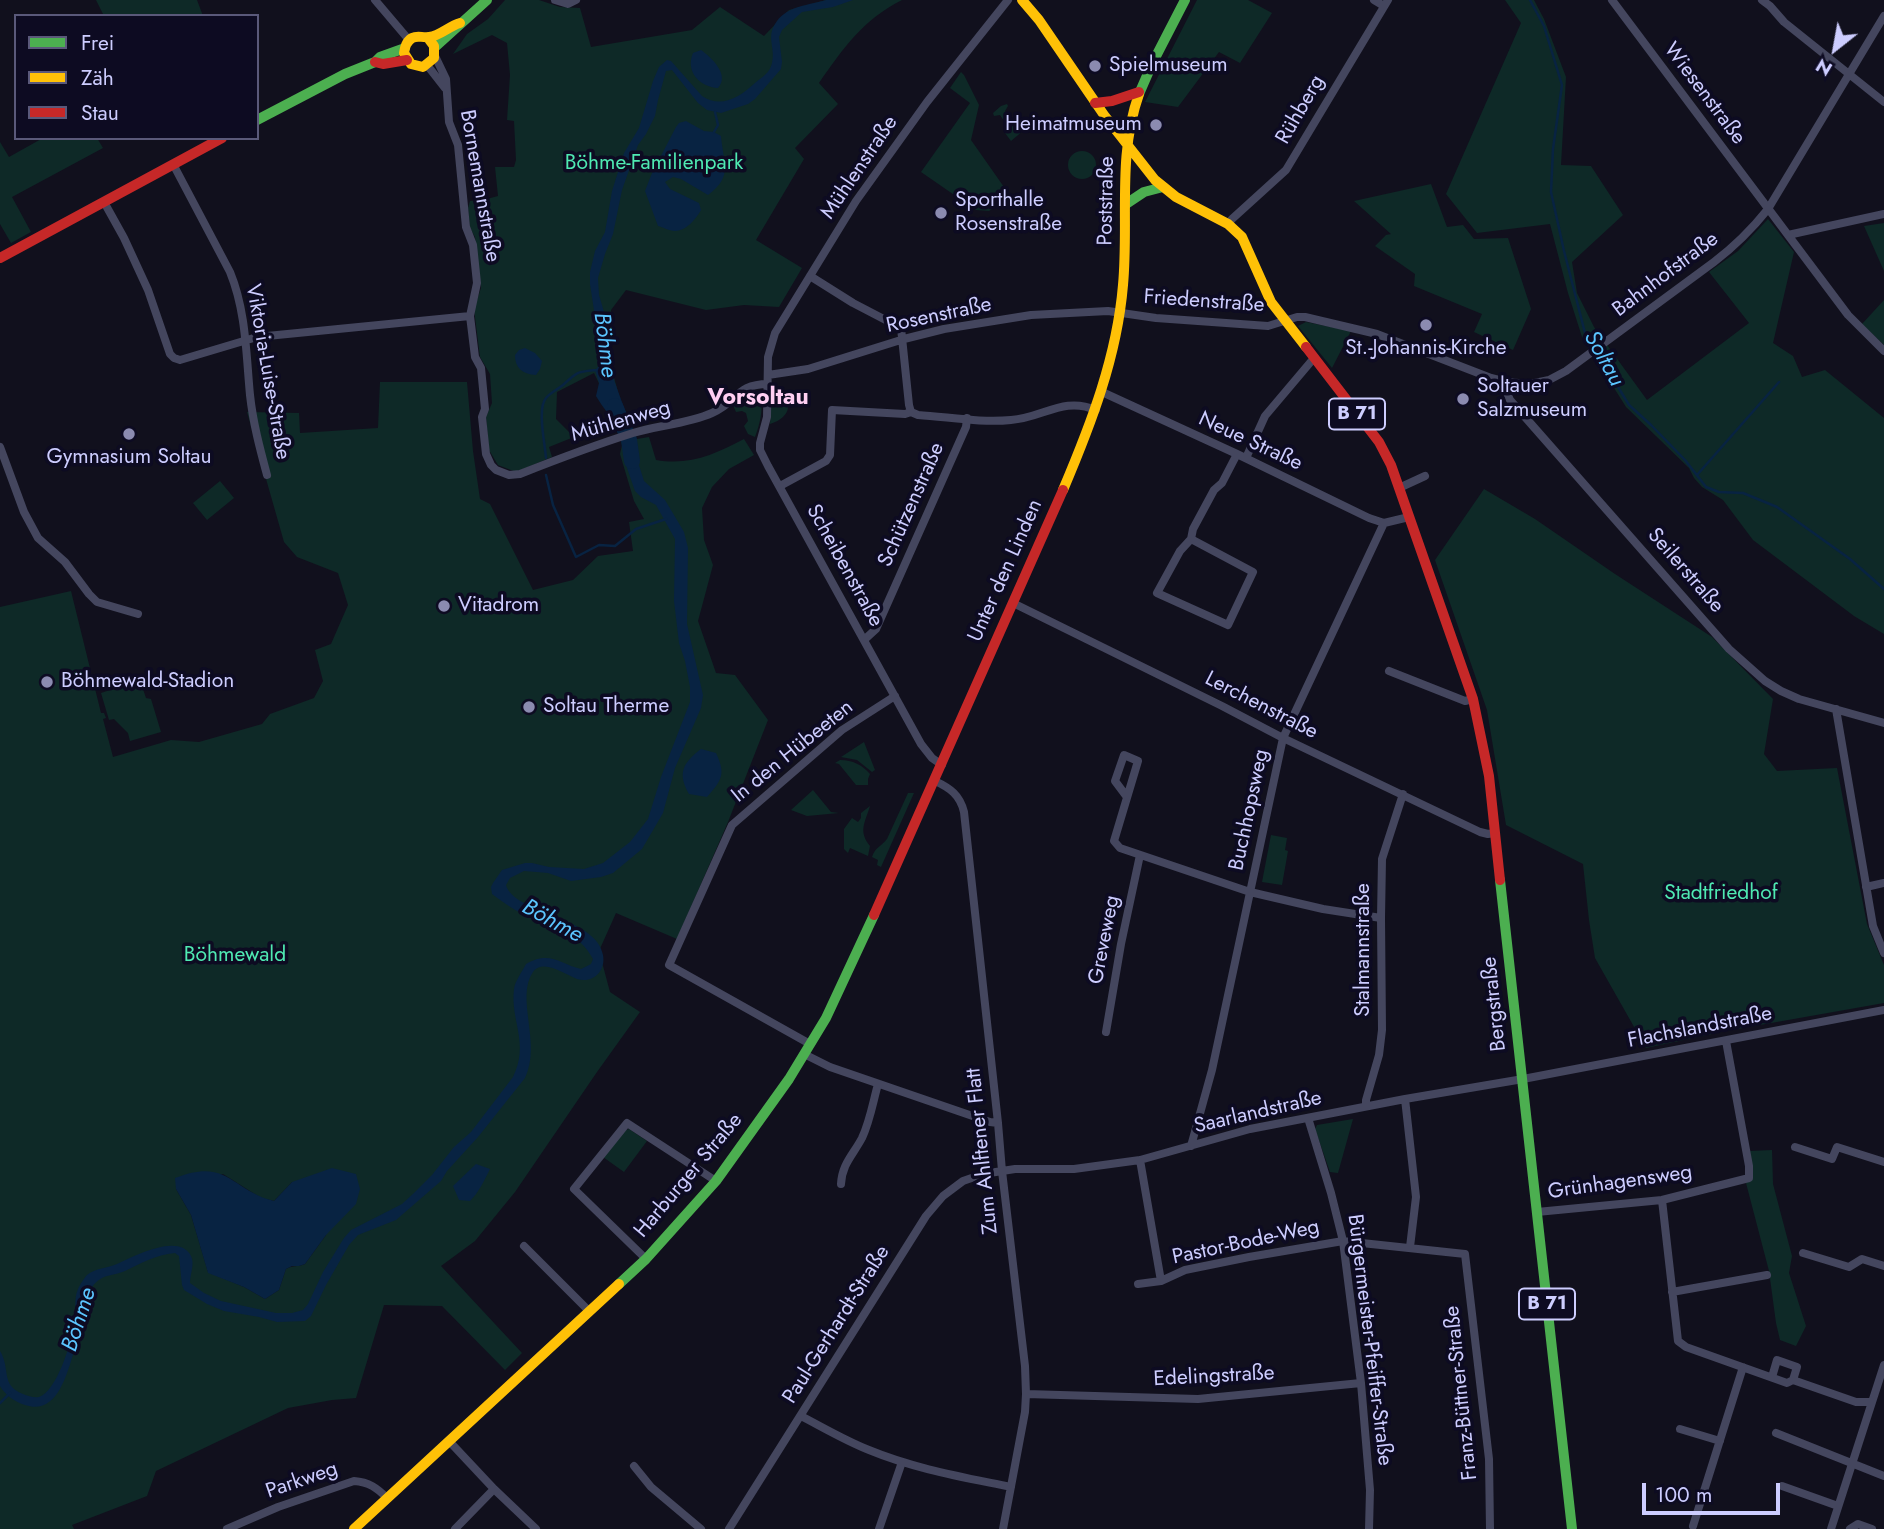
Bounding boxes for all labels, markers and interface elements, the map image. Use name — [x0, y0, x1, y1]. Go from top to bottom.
legend — [14, 14, 259, 140]
north arrow — [1800, 14, 1870, 84]
text: Frei — [81, 28, 114, 58]
street label: Wiesenstraße — [1658, 38, 1750, 150]
text: N — [1811, 52, 1837, 83]
place label: Spielmuseum — [1109, 53, 1228, 79]
marker: Spielmuseum — [1087, 58, 1103, 74]
text: Zäh — [81, 63, 114, 93]
street label: Rühberg — [1271, 71, 1331, 149]
text: Stau — [81, 98, 119, 128]
street label: Bornemannstraße — [453, 108, 505, 264]
street label: Mühlenstraße — [816, 112, 904, 224]
place label: Heimatmuseum — [1005, 112, 1142, 138]
marker: Heimatmuseum — [1148, 117, 1164, 133]
park label: Böhme-Familienpark — [565, 151, 743, 177]
street label: Poststraße — [1094, 156, 1120, 246]
place label: Sporthalle Rosenstraße — [955, 188, 1062, 238]
marker: Sporthalle Rosenstraße — [933, 205, 949, 221]
street label: Bahnhofstraße — [1608, 227, 1724, 323]
street label: Viktoria-Luise-Straße — [239, 282, 295, 462]
street label: Friedenstraße — [1143, 285, 1265, 319]
street label: Rosenstraße — [884, 293, 994, 339]
water label: Böhme — [586, 311, 622, 379]
marker: St.-Johannis-Kirche — [1418, 317, 1434, 333]
water label: Soltau — [1577, 326, 1629, 392]
place label: St.-Johannis-Kirche — [1345, 336, 1507, 362]
place label: Soltauer Salzmuseum — [1477, 374, 1587, 424]
district label: Vorsoltau — [707, 384, 809, 412]
marker: Soltauer Salzmuseum — [1455, 391, 1471, 407]
street label: Mühlenweg — [568, 396, 674, 448]
road number: B 71 — [1329, 398, 1385, 430]
street label: Neue Straße — [1194, 407, 1306, 477]
marker: Gymnasium Soltau — [121, 426, 137, 442]
street label: Schützenstraße — [873, 439, 951, 571]
place label: Gymnasium Soltau — [47, 445, 211, 471]
street label: Unter den Linden — [963, 496, 1049, 646]
street label: Scheibenstraße — [800, 500, 888, 632]
street label: Seilerstraße — [1641, 523, 1729, 619]
place label: Vitadrom — [458, 593, 539, 619]
marker: Vitadrom — [436, 598, 452, 614]
street label: Lerchenstraße — [1200, 667, 1322, 745]
place label: Böhmewald-Stadion — [61, 669, 234, 695]
marker: Böhmewald-Stadion — [39, 674, 55, 690]
place label: Soltau Therme — [543, 694, 669, 720]
street label: In den Hübeeten — [727, 695, 859, 809]
marker: Soltau Therme — [521, 699, 537, 715]
street label: Buchhopsweg — [1225, 747, 1275, 873]
park label: Stadtfriedhof — [1664, 881, 1778, 907]
street label: Stalmannstraße — [1351, 883, 1377, 1017]
water label: Böhme — [517, 894, 587, 950]
street label: Greveweg — [1084, 894, 1126, 986]
park label: Böhmewald — [184, 943, 286, 969]
street label: Bergstraße — [1478, 956, 1512, 1052]
street label: Flachslandstraße — [1626, 1002, 1774, 1054]
street label: Zum Ahlftener Flatt — [962, 1067, 1004, 1235]
street label: Saarlandstraße — [1192, 1086, 1324, 1140]
street label: Harburger Straße — [630, 1109, 748, 1243]
street label: Grünhagensweg — [1546, 1160, 1694, 1206]
street label: Bürgermeister-Pfeiffer-Straße — [1341, 1213, 1397, 1467]
street label: Pastor-Bode-Weg — [1170, 1215, 1322, 1271]
street label: Paul-Gerhardt-Straße — [778, 1241, 896, 1409]
water label: Böhme — [57, 1285, 103, 1355]
road number: B 71 — [1519, 1288, 1575, 1320]
street label: Franz-Büttner-Straße — [1440, 1305, 1484, 1481]
street label: Edelingstraße — [1153, 1361, 1275, 1393]
street label: Parkweg — [263, 1457, 341, 1505]
scale bar — [1646, 1470, 1784, 1514]
text: 100 m — [1655, 1480, 1712, 1510]

